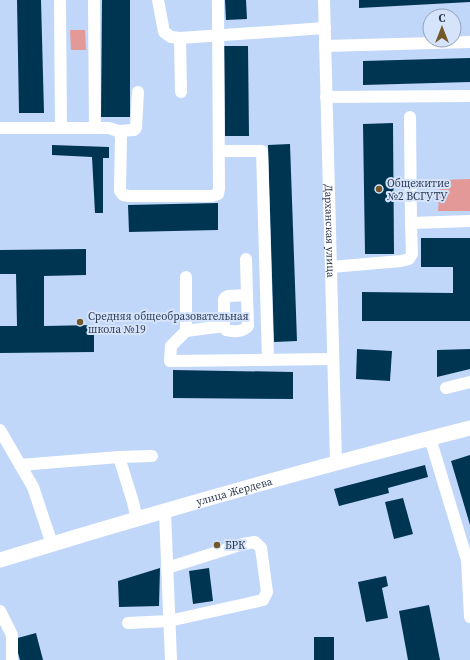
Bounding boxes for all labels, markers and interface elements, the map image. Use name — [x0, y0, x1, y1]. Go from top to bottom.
north arrow — [422, 8, 462, 48]
text: С — [439, 11, 446, 26]
place label: Общежитие №2 ВСГУТУ — [387, 176, 450, 204]
street label: Дарханская улица — [321, 184, 338, 278]
marker: Общежитие №2 ВСГУТУ — [374, 184, 384, 194]
place label: Средняя общеобразовательная школа №19 — [88, 309, 249, 337]
marker: Средняя общеобразовательная школа №19 — [75, 317, 85, 327]
street label: улица Жердева — [195, 474, 274, 509]
place label: БРК — [225, 538, 246, 553]
marker: БРК — [212, 540, 222, 550]

